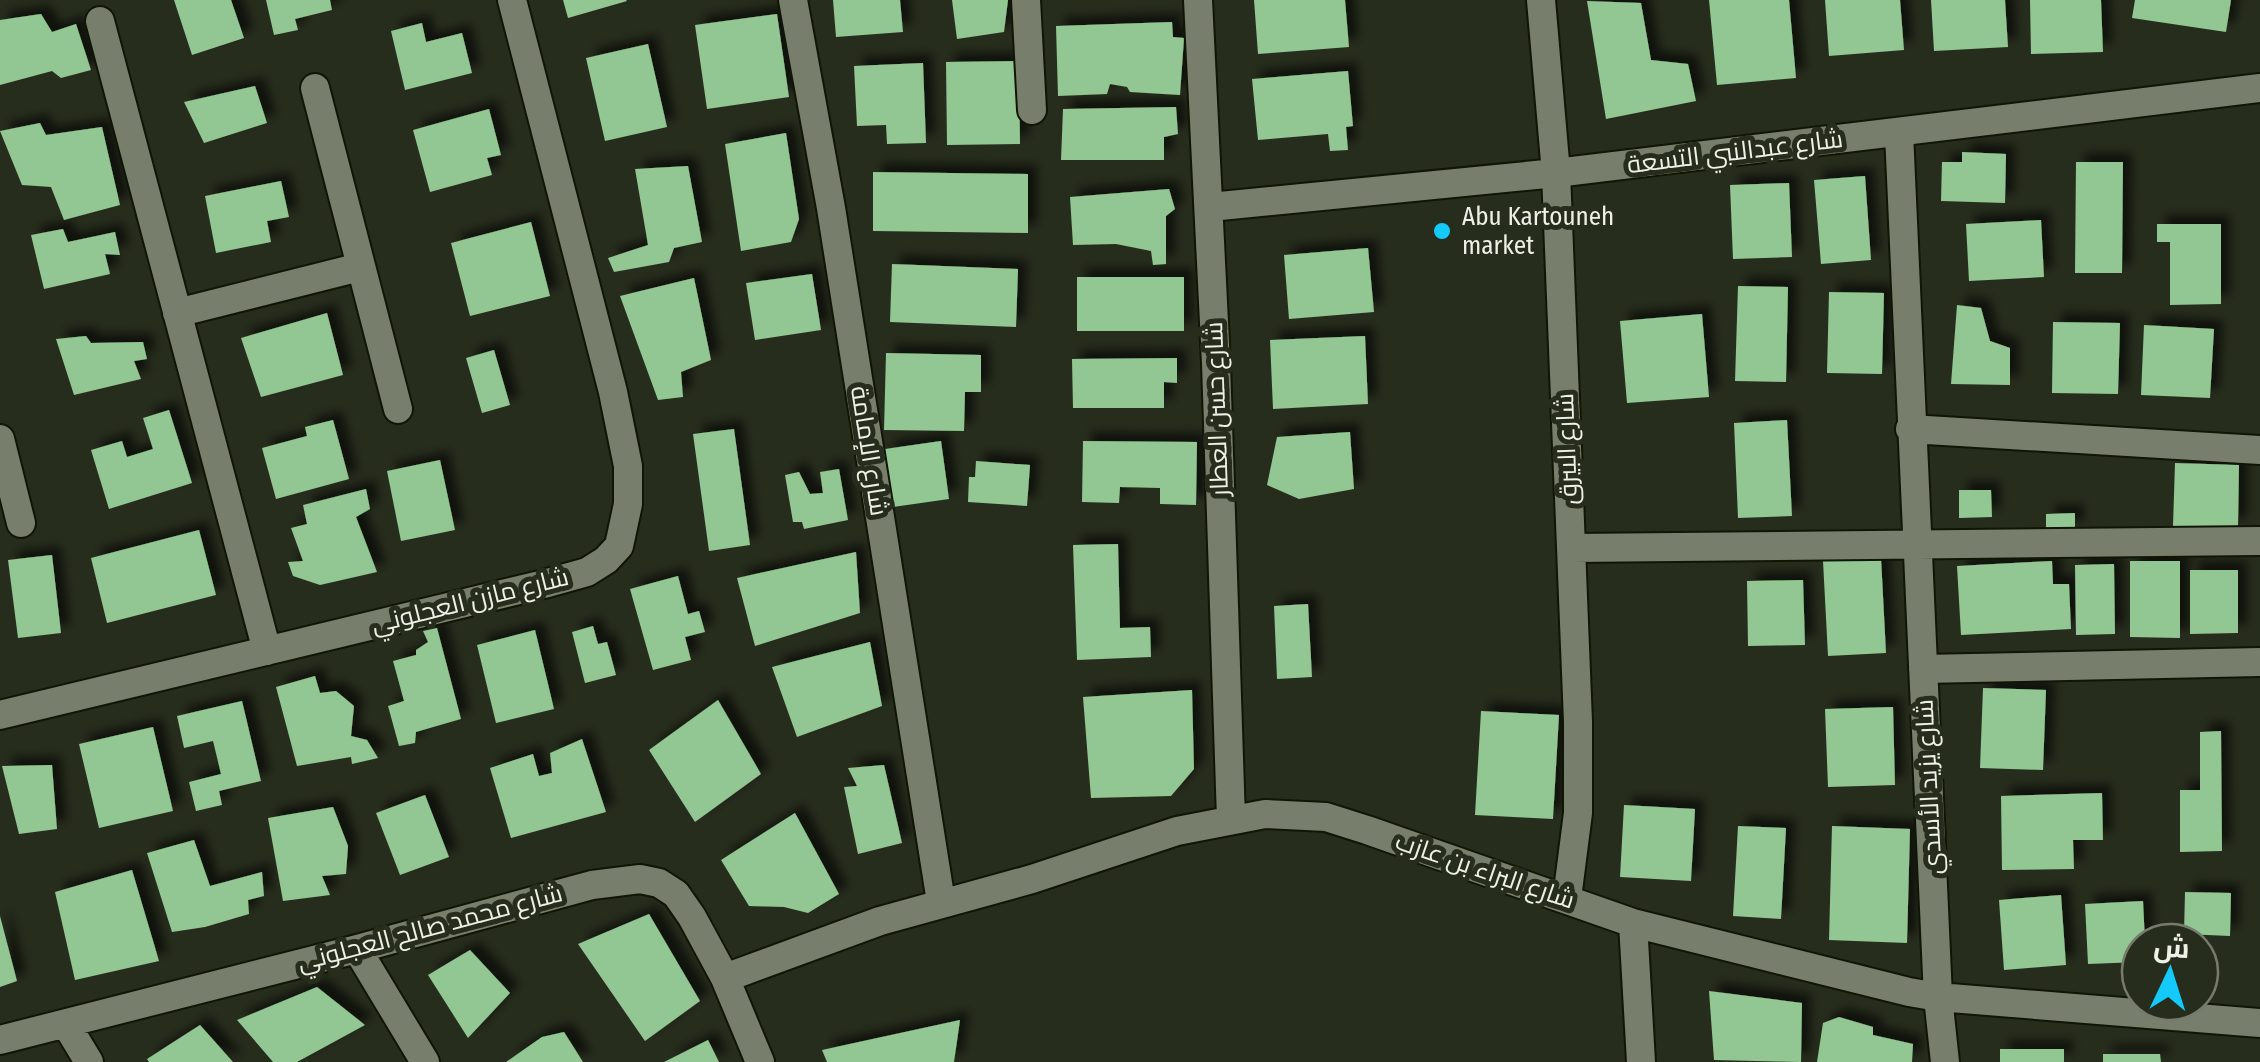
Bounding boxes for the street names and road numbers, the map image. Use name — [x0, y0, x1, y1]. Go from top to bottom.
street label: شارع عبدالنبي التسعة — [1625, 124, 1845, 184]
street label: شارع حسن العطار — [1199, 321, 1236, 499]
street label: شارع الإمامة — [843, 384, 894, 518]
street label: شارع البيرق — [1550, 393, 1585, 505]
street label: شارع مازن العجلوني — [368, 562, 573, 644]
street label: شارع يزيد الأسدي — [1909, 698, 1953, 876]
street label: شارع البراء بن عازب — [1391, 826, 1579, 917]
street label: شارع محمد صالح العجلوني — [294, 878, 567, 982]

